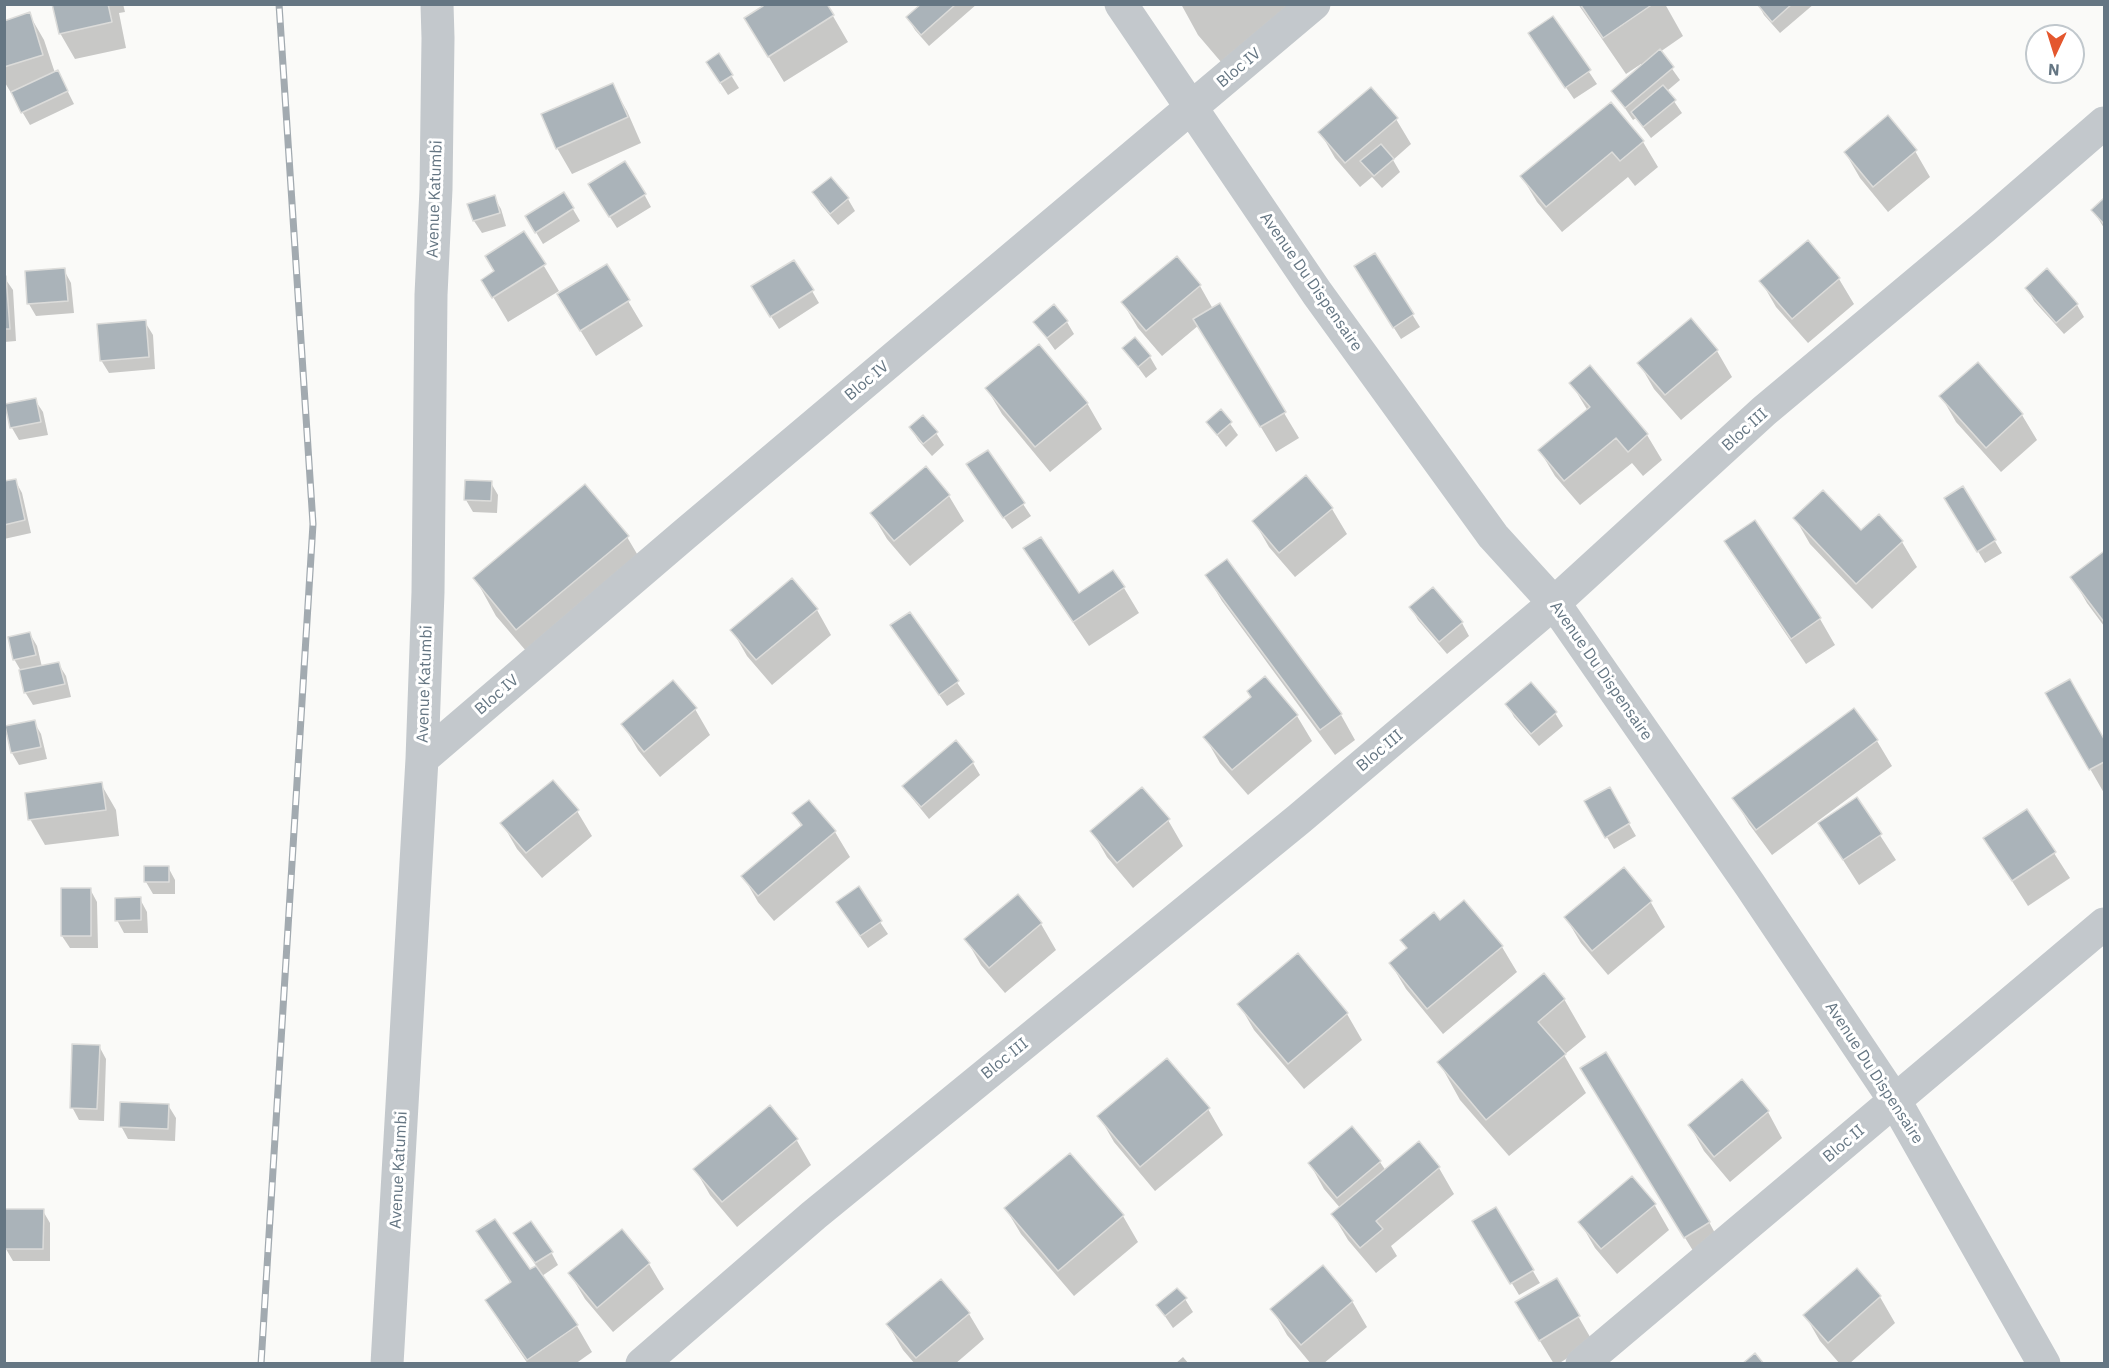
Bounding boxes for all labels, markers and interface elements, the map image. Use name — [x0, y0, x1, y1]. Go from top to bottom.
north arrow — [2025, 24, 2085, 84]
street label: Bloc IV — [1213, 44, 1265, 92]
text: N — [2047, 60, 2060, 80]
street label: Avenue Katumbi — [423, 140, 447, 258]
street label: Avenue Du Dispensaire — [1256, 209, 1366, 355]
street label: Bloc IV — [841, 357, 893, 405]
street label: Bloc III — [1718, 405, 1772, 455]
street label: Avenue Du Dispensaire — [1546, 598, 1656, 744]
street label: Avenue Katumbi — [413, 625, 437, 743]
street label: Bloc IV — [471, 671, 523, 719]
street label: Bloc III — [1353, 726, 1407, 776]
street label: Avenue Du Dispensaire — [1821, 998, 1927, 1148]
street label: Bloc III — [978, 1034, 1032, 1084]
street label: Avenue Katumbi — [386, 1111, 412, 1229]
street label: Bloc II — [1819, 1121, 1869, 1167]

